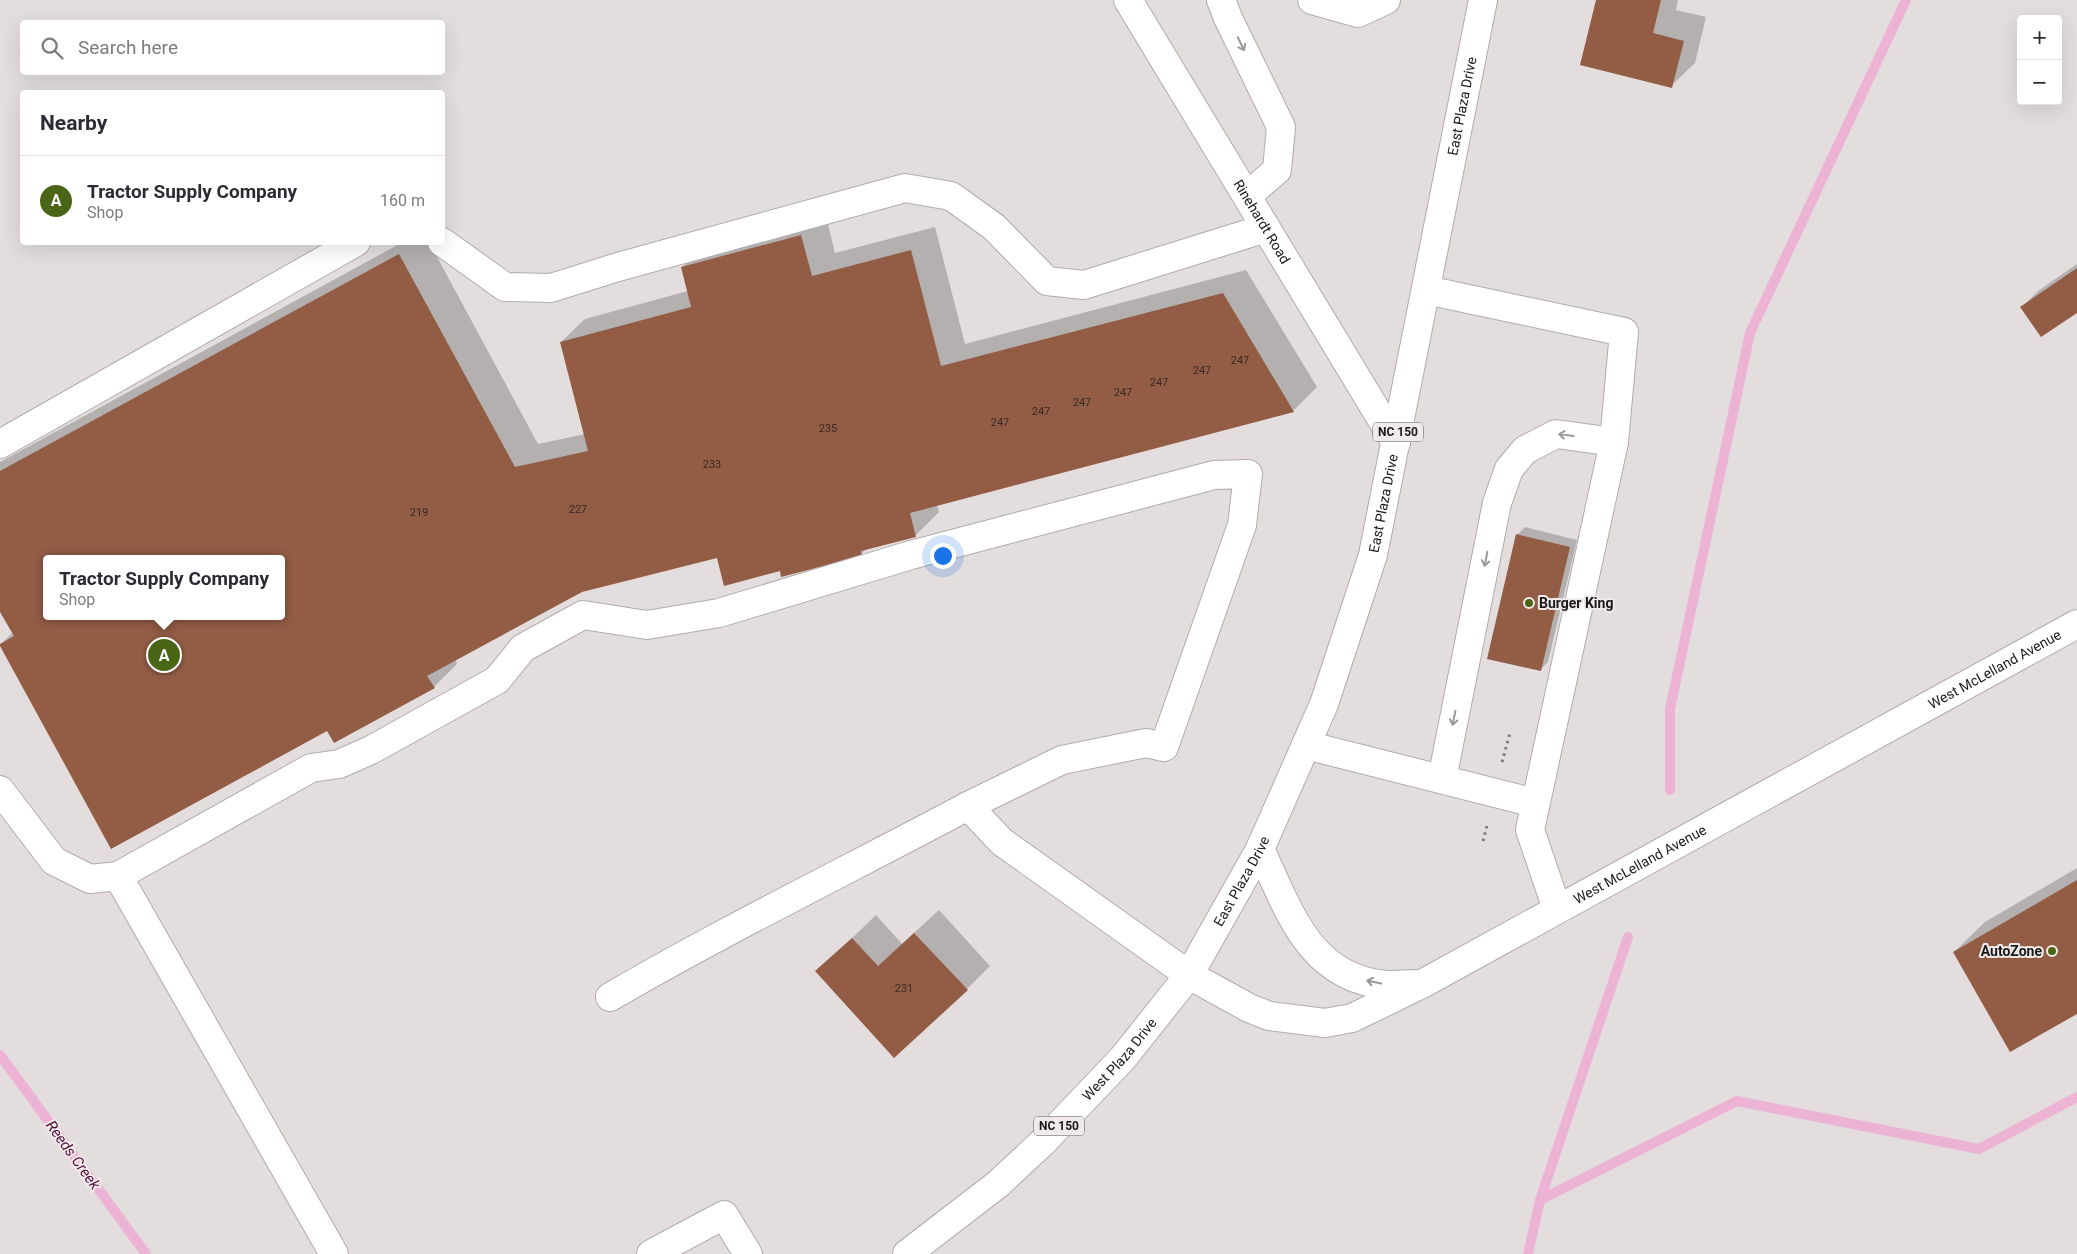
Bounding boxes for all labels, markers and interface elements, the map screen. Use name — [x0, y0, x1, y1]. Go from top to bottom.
map controls — [2017, 15, 2062, 105]
button: + — [2017, 15, 2062, 60]
search box — [20, 20, 445, 75]
icon: search — [38, 34, 66, 62]
text: Search here — [78, 36, 178, 59]
one-way arrow — [1236, 37, 1246, 52]
street label: East Plaza Drive — [1444, 55, 1480, 157]
button: − — [2017, 60, 2062, 105]
text: Nearby — [40, 111, 107, 135]
street label: Rinehardt Road — [1231, 177, 1294, 267]
text: Tractor Supply Company — [87, 180, 297, 203]
text: A — [51, 191, 61, 210]
text: 160 m — [380, 191, 425, 210]
text: Shop — [87, 203, 123, 222]
house number: 247 — [1231, 354, 1249, 367]
house number: 247 — [1193, 364, 1211, 377]
house number: 247 — [1150, 376, 1168, 389]
house number: 247 — [1114, 386, 1132, 399]
house number: 247 — [1073, 396, 1091, 409]
house number: 247 — [1032, 405, 1050, 418]
house number: 247 — [991, 416, 1009, 429]
house number: 235 — [819, 422, 837, 435]
road number: NC 150 — [1373, 422, 1423, 442]
one-way arrow — [1558, 430, 1574, 440]
street label: East Plaza Drive — [1366, 453, 1401, 554]
house number: 233 — [703, 458, 721, 471]
house number: 227 — [569, 503, 587, 516]
house number: 219 — [410, 506, 428, 519]
your location — [930, 543, 956, 569]
one-way arrow — [1481, 551, 1490, 567]
popup — [43, 555, 285, 620]
text: Tractor Supply Company — [59, 567, 269, 590]
text: Shop — [59, 590, 95, 609]
place label: Burger King — [1539, 595, 1613, 611]
marker: Burger King — [1523, 597, 1535, 609]
street label: West McLelland Avenue — [1926, 626, 2064, 712]
pin: A — [148, 636, 180, 674]
one-way arrow — [1449, 710, 1458, 726]
street label: West McLelland Avenue — [1571, 821, 1709, 907]
street label: East Plaza Drive — [1210, 834, 1273, 929]
place label: AutoZone — [1981, 943, 2042, 959]
marker: AutoZone — [2046, 945, 2058, 957]
one-way arrow — [1366, 977, 1382, 986]
house number: 231 — [895, 982, 913, 995]
street label: West Plaza Drive — [1079, 1015, 1160, 1104]
road number: NC 150 — [1034, 1116, 1084, 1136]
water label: Reeds Creek — [42, 1117, 104, 1193]

